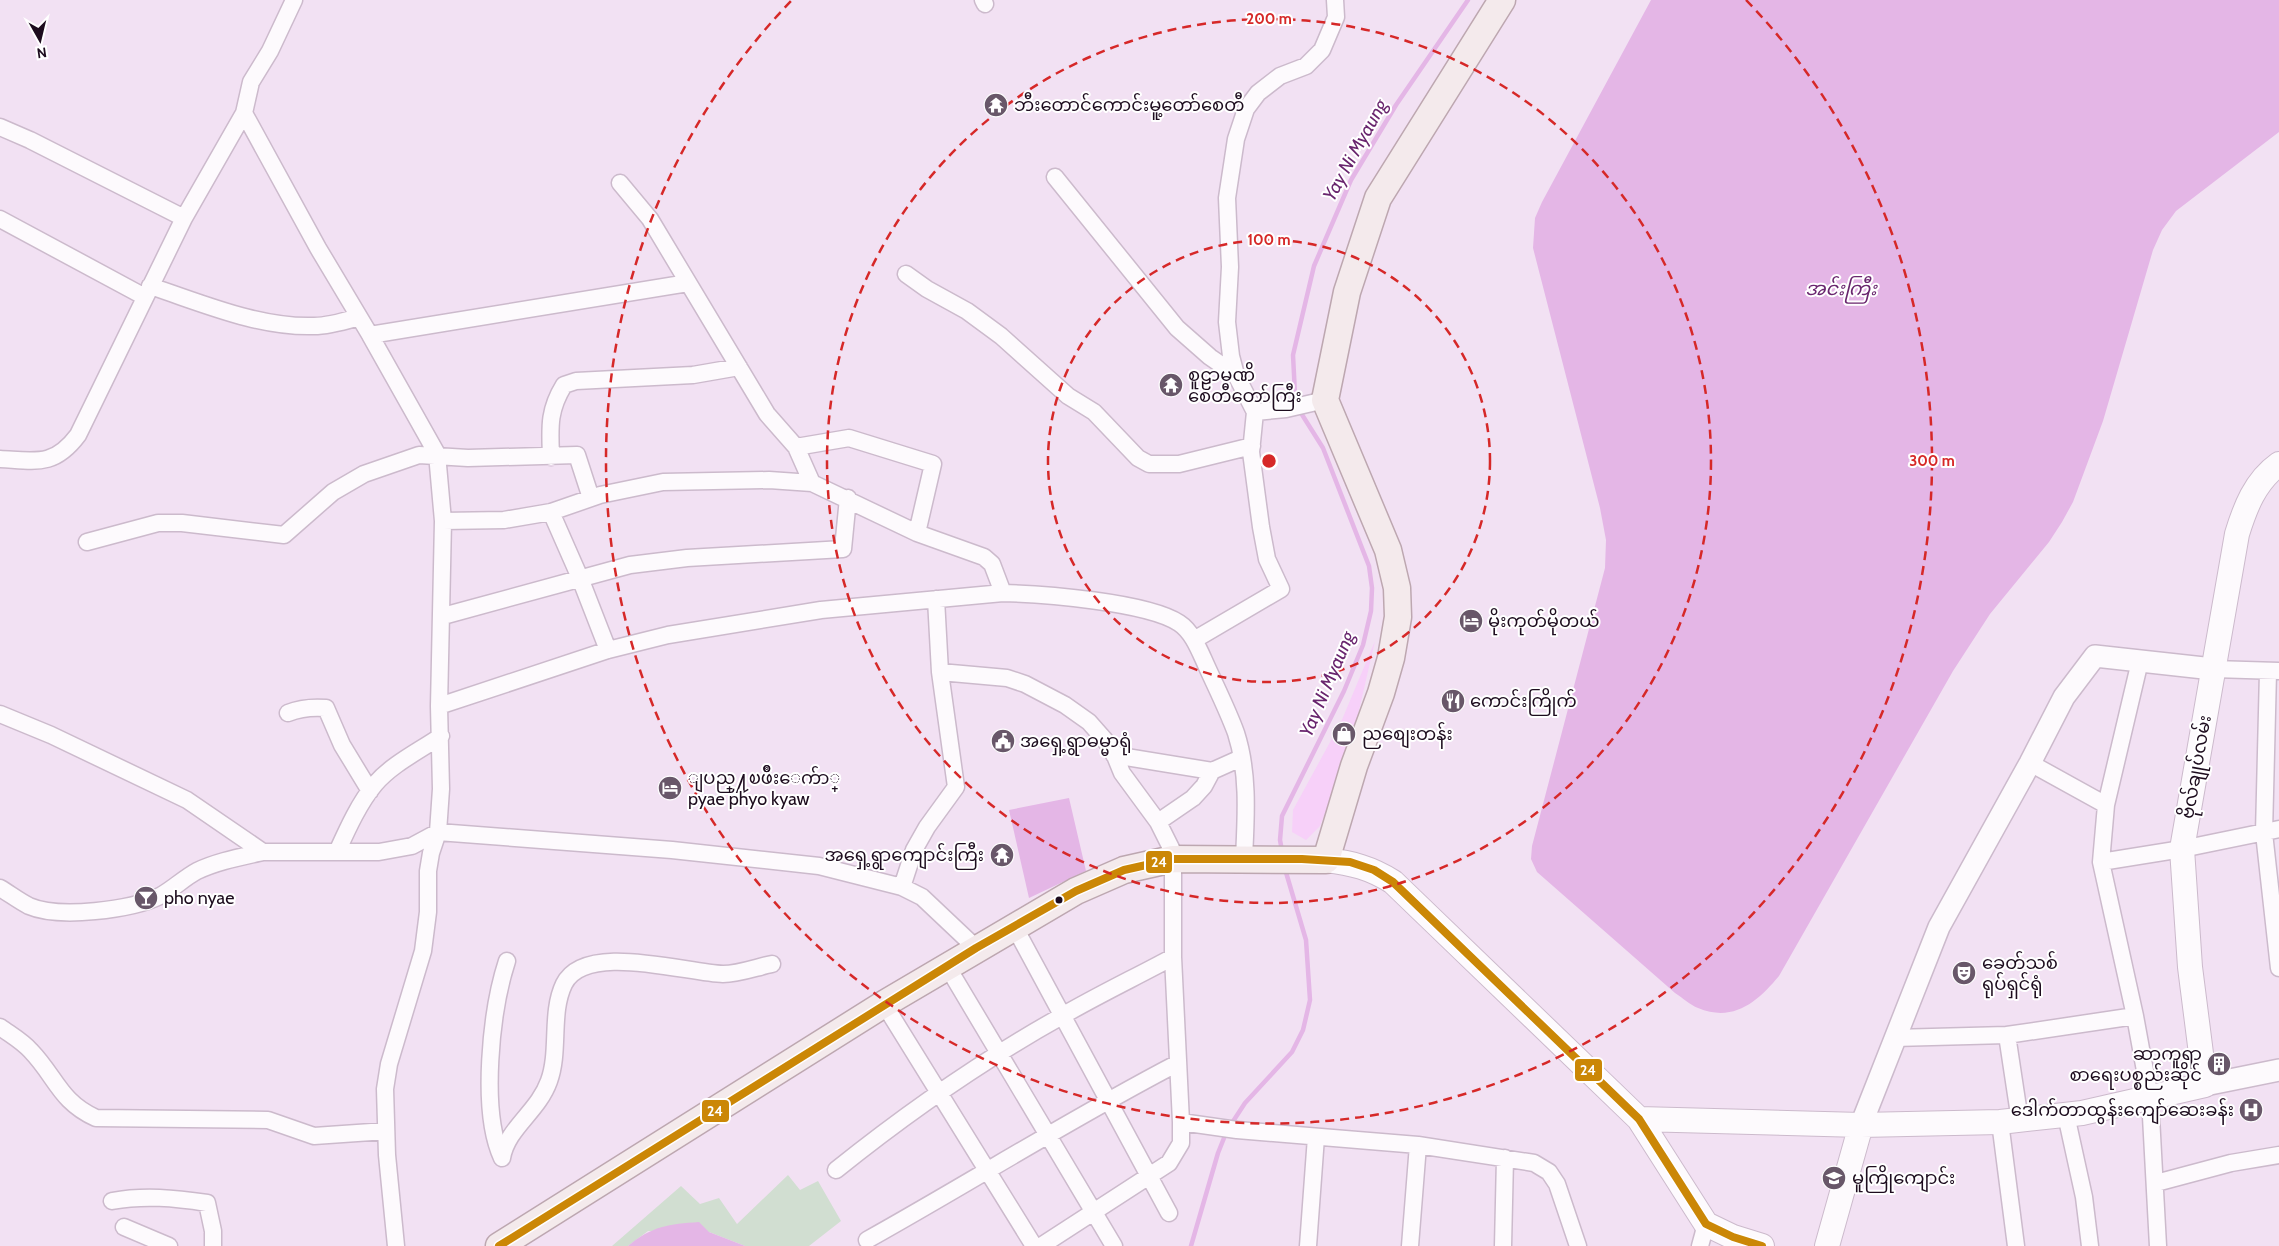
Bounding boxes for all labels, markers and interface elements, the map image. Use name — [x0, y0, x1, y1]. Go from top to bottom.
text: 200 m — [1246, 10, 1292, 28]
north arrow — [15, 15, 65, 65]
text: N — [36, 43, 48, 62]
place label: ဘီးတောင်ကောင်းမူ့တော်စေတီ — [1014, 91, 1244, 120]
temple icon: ဘီးတောင်ကောင်းမူ့တော်စေတီ — [983, 92, 1009, 118]
water label: Yay Ni Myaung — [1318, 94, 1393, 205]
text: 100 m — [1247, 231, 1291, 249]
water label: အင်းကြီး — [1805, 275, 1878, 304]
place label: စူဠာမဏိ စေတီတော်ကြီး — [1188, 361, 1302, 411]
temple icon: စူဠာမဏိ စေတီတော်ကြီး — [1158, 372, 1184, 398]
centre of rings — [1260, 452, 1278, 470]
text: 300 m — [1909, 452, 1955, 470]
place label: မိုးကုတ်မိုတယ် — [1488, 607, 1600, 636]
hotel icon: မိုးကုတ်မိုတယ် — [1458, 608, 1484, 634]
water label: Yay Ni Myaung — [1294, 627, 1360, 740]
place label: ကောင်းကြိုက် — [1470, 687, 1577, 716]
restaurant icon: ကောင်းကြိုက် — [1440, 688, 1466, 714]
street label: ဗိုလ်‌ချုပ်‌လမ်း — [2173, 713, 2220, 821]
shop icon: ညစျေးတန်း — [1331, 721, 1357, 747]
place label: ညစျေးတန်း — [1362, 721, 1453, 749]
public building icon: အရှေ့ရွာဓမ္မာရုံ — [990, 728, 1016, 754]
place label: အရှေ့ရွာဓမ္မာရုံ — [1020, 730, 1132, 756]
place label: ျပည္႔ၿဖိဳးေက်ာ္ pyae phyo kyaw — [688, 764, 840, 810]
hotel icon: ျပည္႔ၿဖိဳးေက်ာ္ pyae phyo kyaw — [657, 775, 683, 801]
place label: အရှေ့ရွာကျောင်းကြီး — [825, 841, 984, 870]
temple icon: အရှေ့ရွာကျောင်းကြီး — [989, 842, 1015, 868]
line badge: 24 — [1145, 850, 1173, 874]
text: 24 — [1151, 853, 1167, 871]
bar icon: pho nyae — [133, 885, 159, 911]
place label: pho nyae — [164, 887, 234, 909]
unlabelled marker — [1054, 895, 1064, 905]
place label: ခေတ်သစ် ရုပ်‌ရှင်ရုံ — [1982, 950, 2058, 999]
theatre icon: ခေတ်သစ် ရုပ်‌ရှင်ရုံ — [1951, 960, 1977, 986]
place label: ဆာကူရာ စာရေးပစ္စည်းဆိုင် — [2069, 1043, 2202, 1090]
building icon: ဆာကူရာ စာရေးပစ္စည်းဆိုင် — [2206, 1051, 2232, 1077]
line badge: 24 — [1574, 1058, 1603, 1082]
text: 24 — [1580, 1061, 1596, 1079]
place label: ဒေါက်တာထွန်းကျော်ဆေးခန်း — [2011, 1097, 2234, 1125]
hospital icon: ဒေါက်တာထွန်းကျော်ဆေးခန်း — [2238, 1097, 2264, 1123]
line badge: 24 — [701, 1099, 730, 1123]
text: 24 — [707, 1102, 723, 1120]
place label: မူကြိုကျောင်း — [1852, 1164, 1955, 1193]
school or university icon: မူကြိုကျောင်း — [1821, 1165, 1847, 1191]

